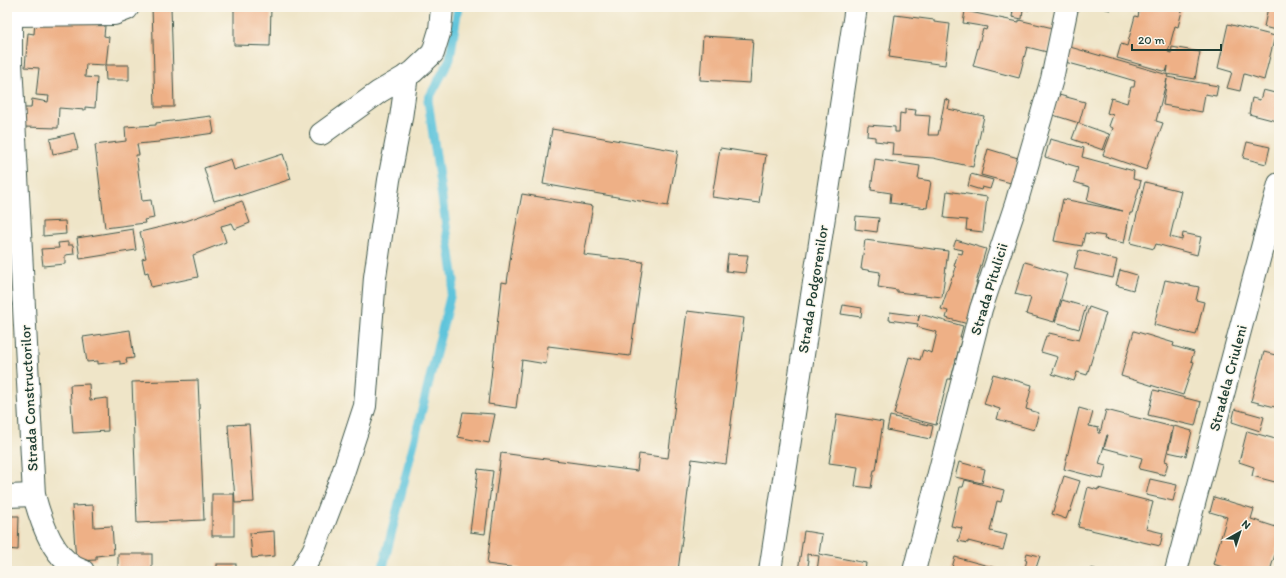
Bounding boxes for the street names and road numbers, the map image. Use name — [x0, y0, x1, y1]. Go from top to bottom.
street label: Strada Podgorenilor — [794, 224, 832, 354]
street label: Strada Pitulicii — [966, 241, 1012, 337]
street label: Stradela Criuleni — [1205, 323, 1251, 433]
street label: Strada Constructorilor — [16, 324, 42, 472]

